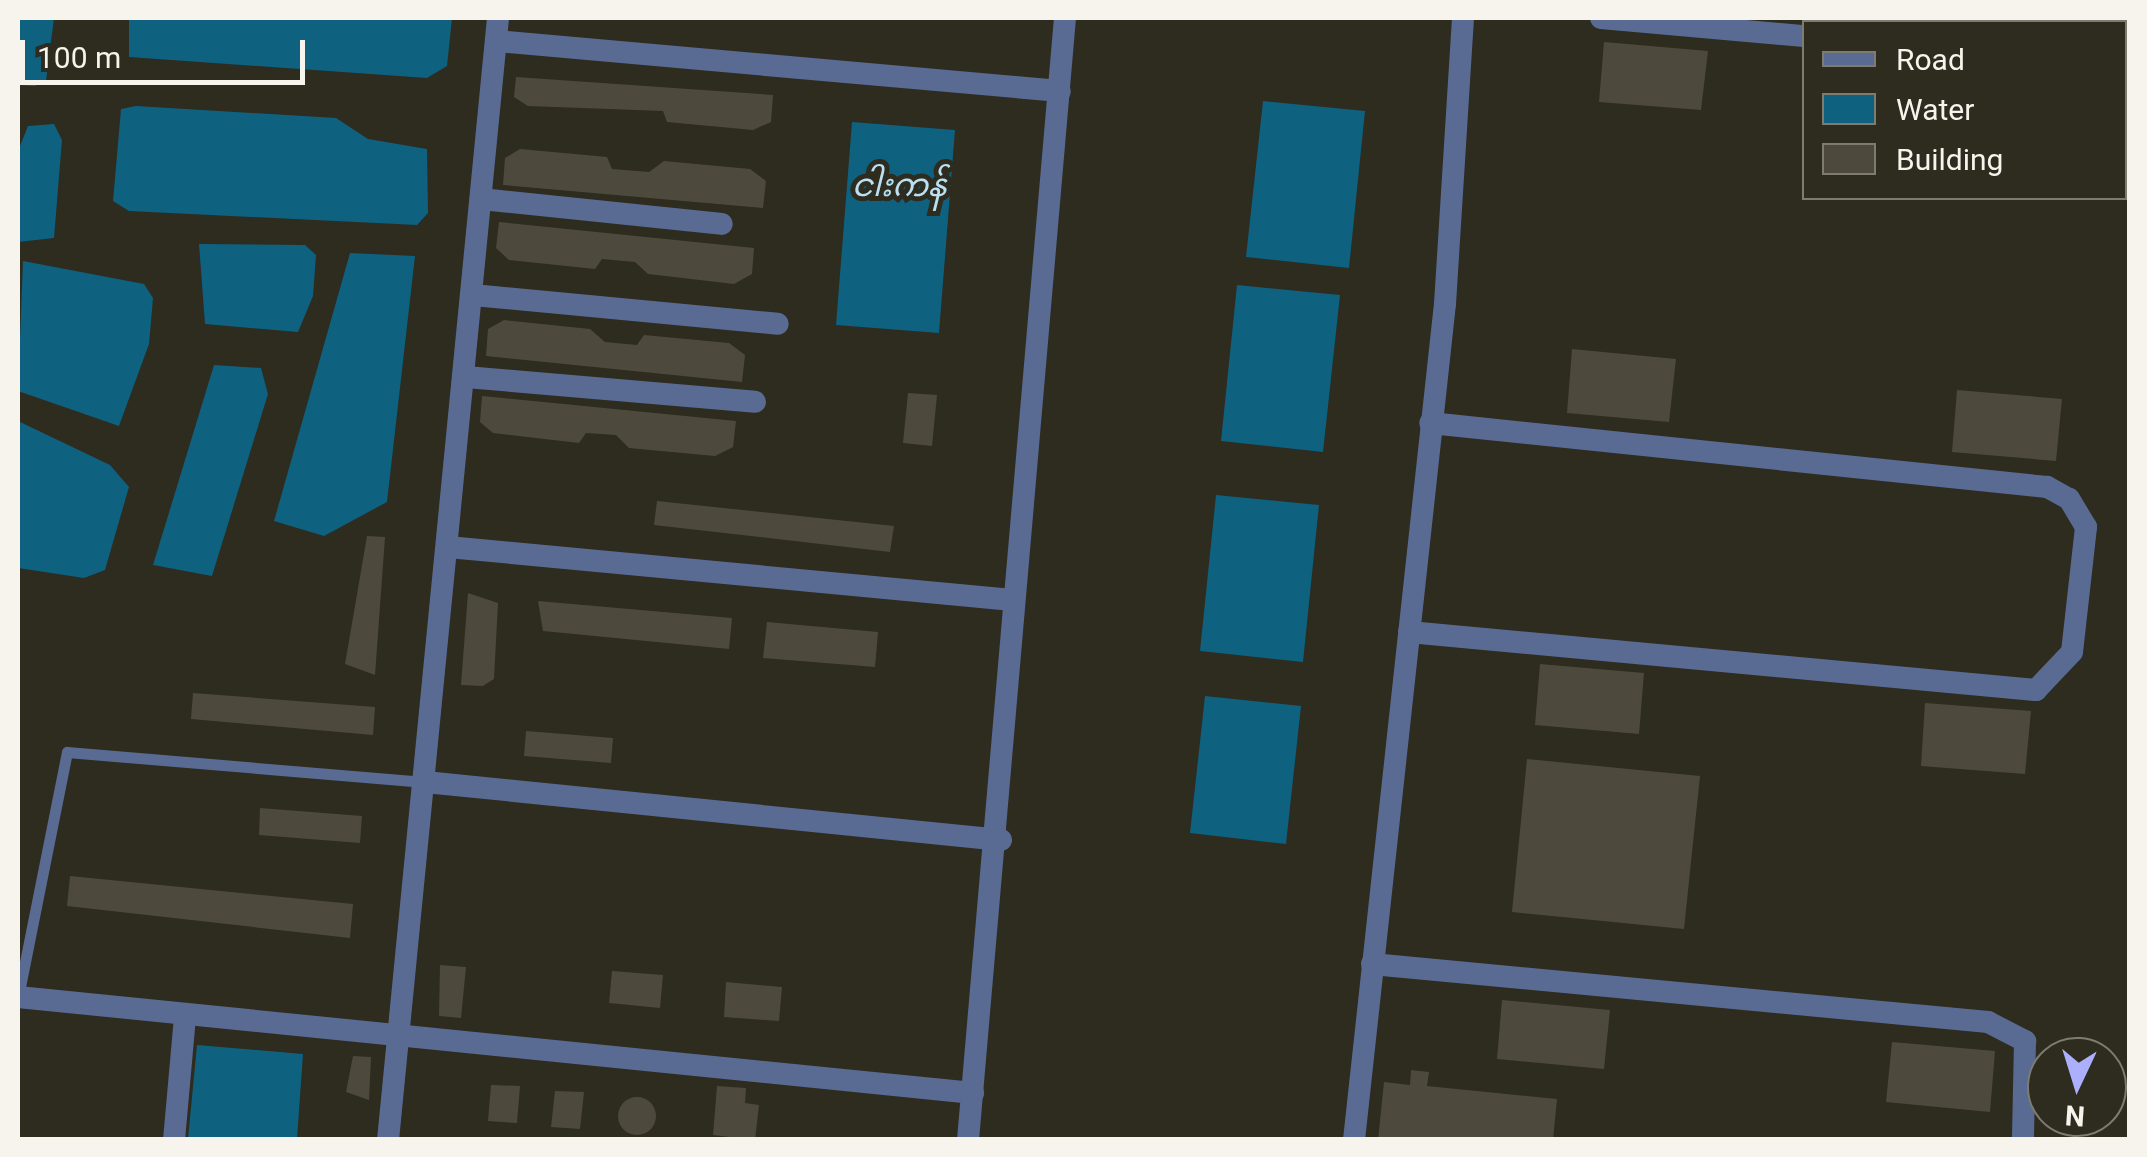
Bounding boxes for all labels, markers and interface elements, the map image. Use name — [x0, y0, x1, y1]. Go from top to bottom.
scale bar — [25, 20, 310, 82]
legend — [1802, 20, 2127, 200]
text: 100 m — [37, 40, 121, 75]
text: Road — [1896, 42, 1965, 77]
text: Water — [1896, 92, 1974, 127]
text: Building — [1896, 142, 2003, 177]
water label: ငါးကန် — [852, 166, 946, 204]
north arrow — [2027, 1037, 2127, 1137]
text: N — [2064, 1098, 2086, 1133]

